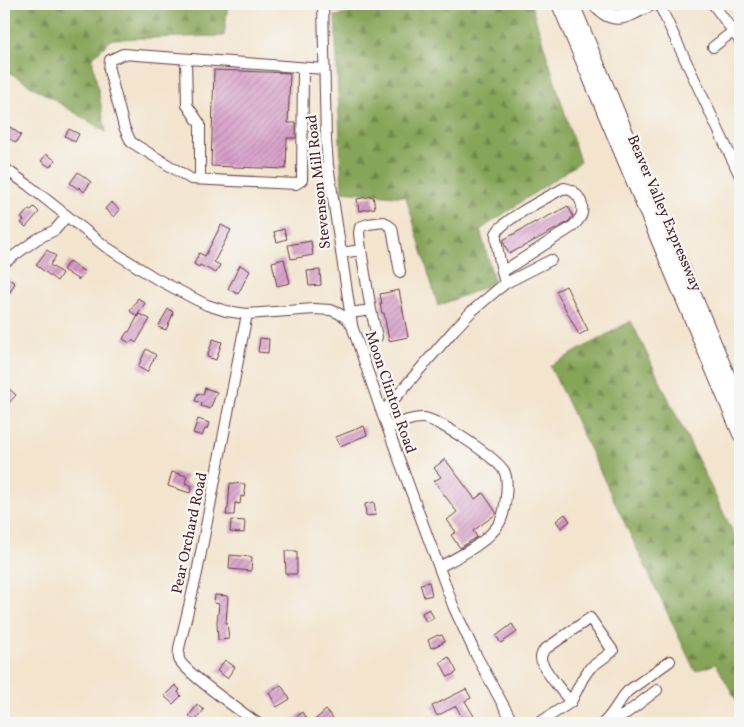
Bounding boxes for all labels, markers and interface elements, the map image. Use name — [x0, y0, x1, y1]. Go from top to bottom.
street label: Stevenson Mill Road — [302, 114, 337, 250]
street label: Beaver Valley Expressway — [621, 132, 706, 295]
street label: Moon Clinton Road — [359, 328, 420, 457]
street label: Pear Orchard Road — [167, 471, 214, 596]

